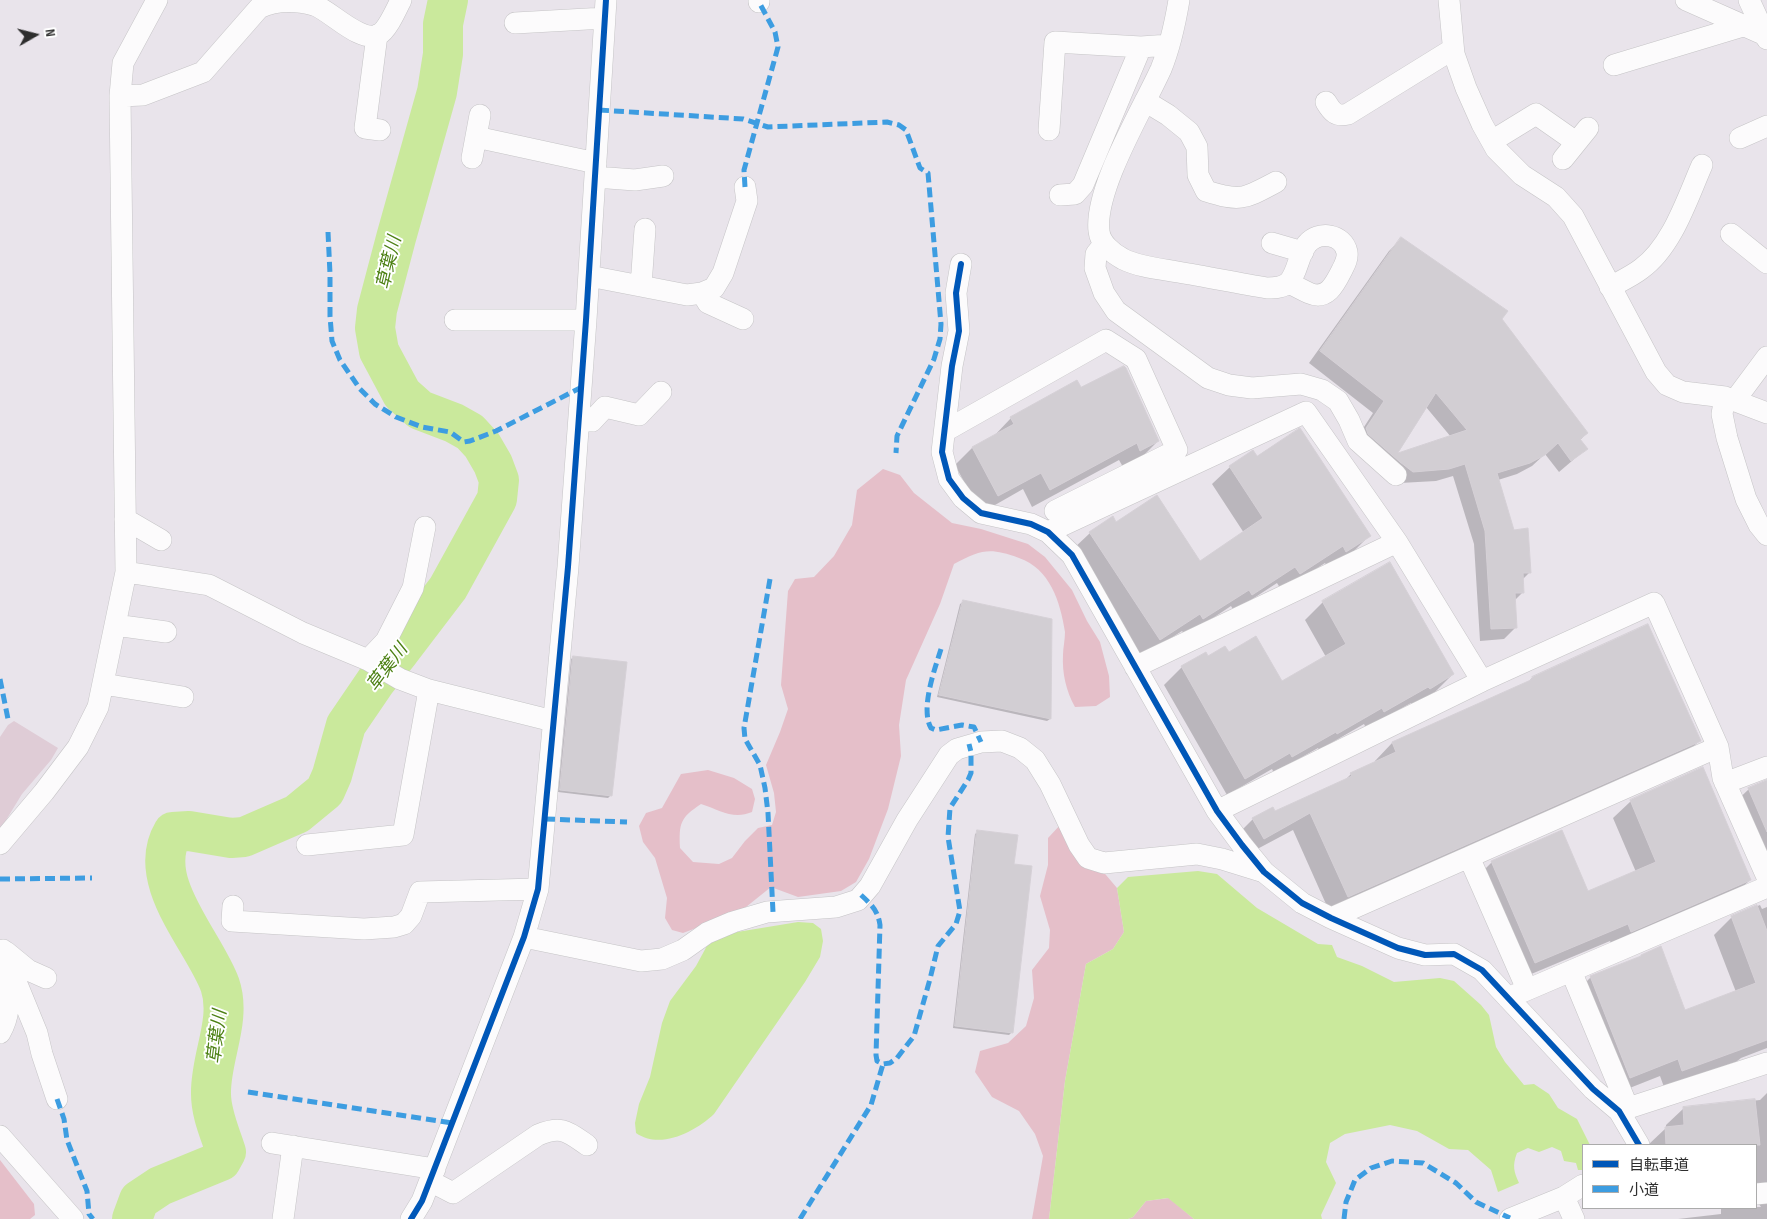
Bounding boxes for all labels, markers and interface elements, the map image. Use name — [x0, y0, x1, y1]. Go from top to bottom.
north arrow — [10, 10, 60, 60]
text: N — [41, 28, 59, 38]
water label: 草葉川 — [373, 234, 407, 292]
water label: 草葉川 — [363, 640, 413, 696]
water label: 草葉川 — [204, 1009, 232, 1065]
legend — [1582, 1144, 1757, 1209]
text: 自転車道 — [1629, 1156, 1689, 1175]
text: 小道 — [1629, 1181, 1659, 1200]

